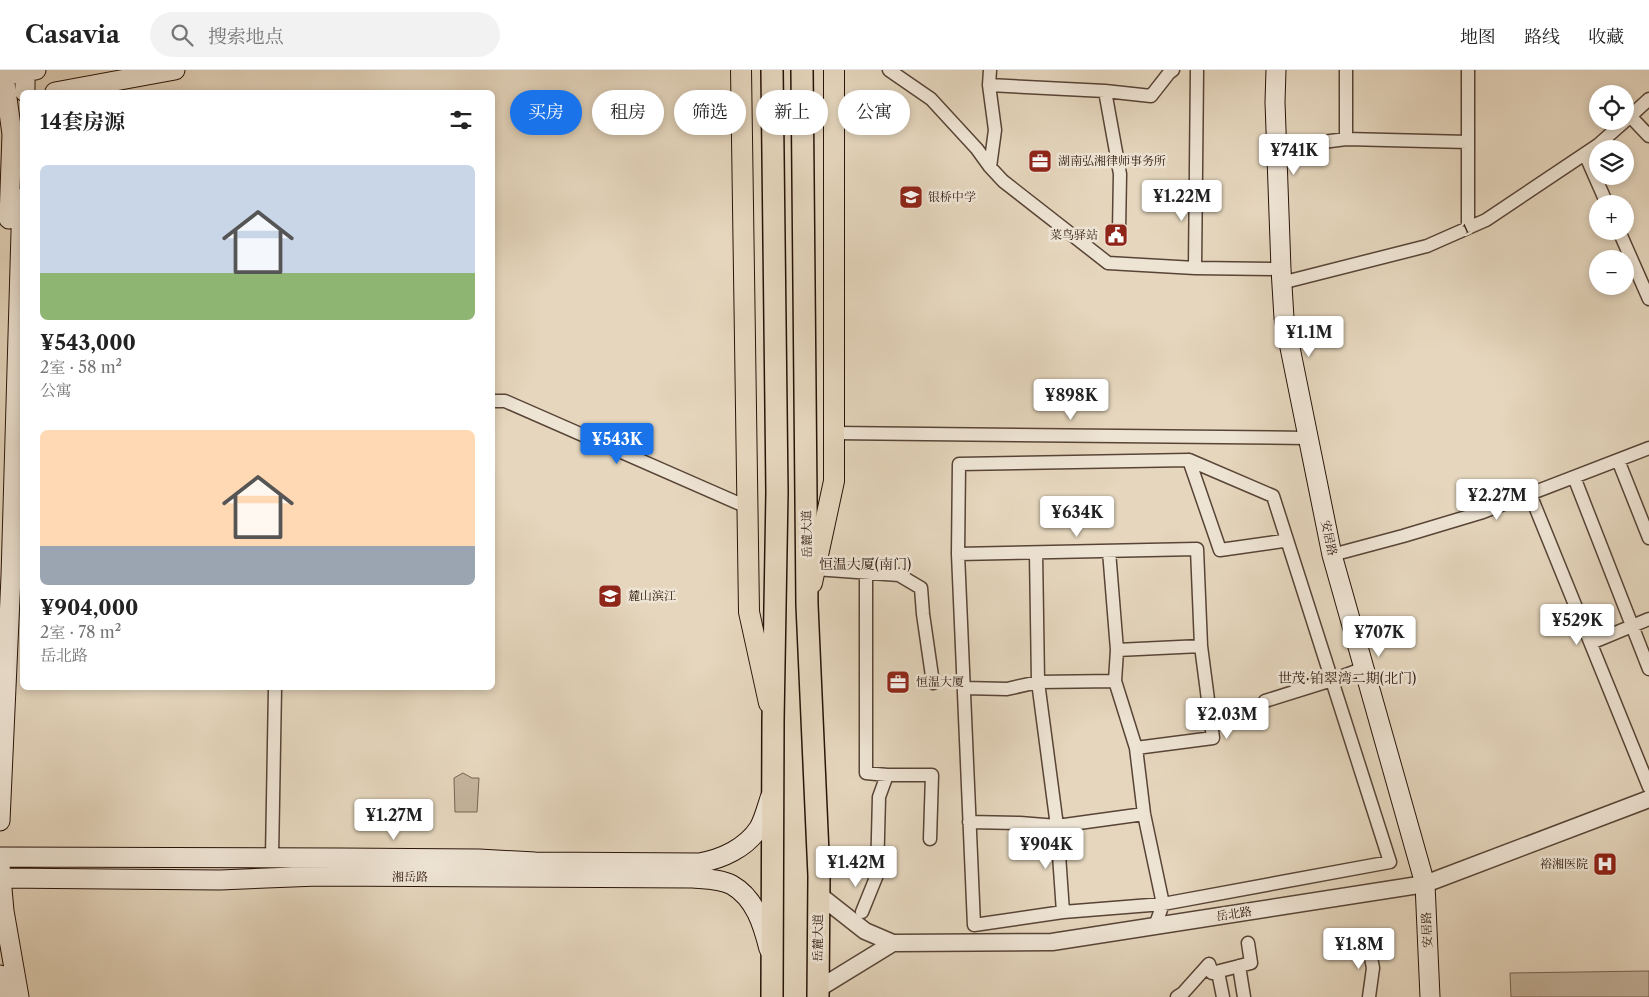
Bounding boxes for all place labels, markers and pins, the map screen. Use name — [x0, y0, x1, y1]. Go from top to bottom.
pin: ¥741K — [1259, 134, 1329, 176]
office icon: 湖南弘湘律师事务所 — [1027, 148, 1053, 174]
place label: 湖南弘湘律师事务所 — [1058, 153, 1166, 168]
pin: ¥1.22M — [1141, 180, 1223, 222]
school or university icon: 银桥中学 — [898, 184, 924, 210]
place label: 银桥中学 — [928, 189, 976, 204]
public building icon: 菜鸟驿站 — [1103, 222, 1129, 248]
place label: 菜鸟驿站 — [1050, 227, 1098, 242]
pin: ¥1.1M — [1274, 316, 1344, 358]
pin: ¥898K — [1036, 378, 1106, 421]
pin: ¥543K — [582, 422, 652, 465]
pin: ¥2.27M — [1456, 478, 1538, 521]
pin: ¥634K — [1042, 496, 1112, 538]
school or university icon: 麓山滨江 — [597, 583, 623, 609]
place label: 麓山滨江 — [628, 588, 676, 603]
pin: ¥529K — [1542, 604, 1612, 646]
pin: ¥707K — [1344, 616, 1414, 658]
office icon: 恒温大厦 — [885, 669, 911, 695]
place label: 恒温大厦 — [916, 674, 964, 689]
pin: ¥2.03M — [1186, 698, 1268, 740]
pin: ¥1.27M — [353, 798, 435, 841]
pin: ¥904K — [1011, 828, 1081, 870]
pin: ¥1.42M — [815, 846, 897, 888]
hospital icon: 裕湘医院 — [1592, 851, 1618, 877]
place label: 裕湘医院 — [1540, 856, 1588, 871]
pin: ¥1.8M — [1324, 928, 1394, 970]

